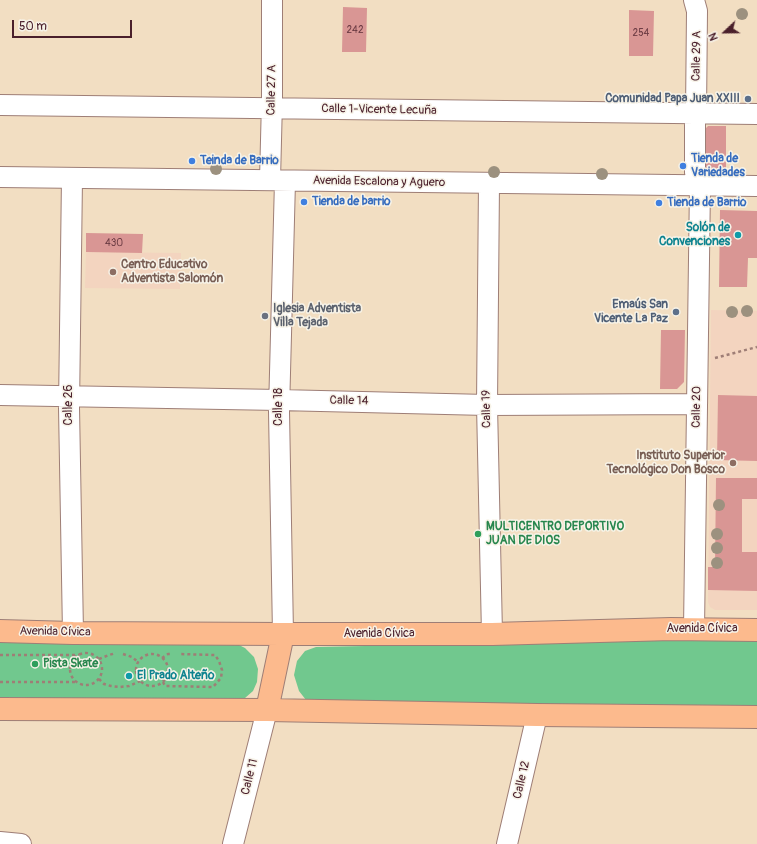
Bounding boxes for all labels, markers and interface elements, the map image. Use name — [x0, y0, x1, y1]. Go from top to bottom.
scale bar — [14, 12, 134, 38]
north arrow — [705, 12, 745, 52]
text: 50 m — [19, 19, 47, 34]
house number: 242 — [347, 24, 363, 36]
house number: 254 — [633, 27, 649, 39]
street label: Calle 29 A — [689, 31, 705, 81]
text: N — [706, 31, 721, 43]
street label: Calle 27 A — [264, 65, 280, 115]
place label: Comunidad Papa Juan XXIII — [605, 92, 740, 106]
marker: Comunidad Papa Juan XXIII — [743, 94, 753, 104]
street label: Calle 1-Vicente Lecuña — [321, 102, 437, 118]
place label: Tienda de Variedades — [691, 152, 745, 180]
place label: Teinda de Barrio — [200, 154, 279, 168]
marker: Teinda de Barrio — [187, 156, 197, 166]
marker: Tienda de Variedades — [678, 161, 688, 171]
street label: Avenida Escalona y Aguero — [313, 174, 445, 190]
place label: Tienda de barrio — [312, 195, 390, 209]
place label: Tienda de Barrio — [667, 196, 746, 210]
marker: Tienda de barrio — [299, 197, 309, 207]
marker: Tienda de Barrio — [654, 198, 664, 208]
place label: Solón de Convenciones — [659, 221, 730, 249]
marker: Solón de Convenciones — [733, 230, 743, 240]
house number: 430 — [105, 237, 123, 249]
place label: Centro Educativo Adventista Salomón — [121, 258, 223, 286]
marker: Centro Educativo Adventista Salomón — [108, 267, 118, 277]
place label: Emaús San Vicente La Paz — [594, 298, 668, 326]
place label: Iglesia Adventista Villa Tejada — [273, 302, 361, 330]
marker: Emaús San Vicente La Paz — [671, 307, 681, 317]
marker: Iglesia Adventista Villa Tejada — [260, 311, 270, 321]
street label: Calle 26 — [62, 385, 76, 425]
street label: Calle 20 — [689, 386, 705, 428]
street label: Calle 18 — [272, 388, 286, 426]
street label: Calle 19 — [479, 390, 495, 428]
street label: Calle 14 — [329, 393, 369, 409]
place label: Instituto Superior Tecnológico Don Bosco — [606, 449, 725, 477]
marker: Instituto Superior Tecnológico Don Bosco — [728, 458, 738, 468]
place label: MULTICENTRO DEPORTIVO JUAN DE DIOS — [486, 520, 624, 548]
marker: MULTICENTRO DEPORTIVO JUAN DE DIOS — [473, 529, 483, 539]
street label: Avenida Cívica — [666, 622, 738, 636]
street label: Avenida Cívica — [19, 624, 91, 640]
street label: Avenida Cívica — [343, 627, 415, 641]
place label: Pista Skate — [43, 657, 98, 671]
marker: Pista Skate — [30, 659, 40, 669]
place label: El Prado Alteño — [137, 669, 214, 683]
marker: El Prado Alteño — [124, 671, 134, 681]
street label: Calle 11 — [239, 758, 261, 796]
street label: Calle 12 — [511, 760, 533, 800]

